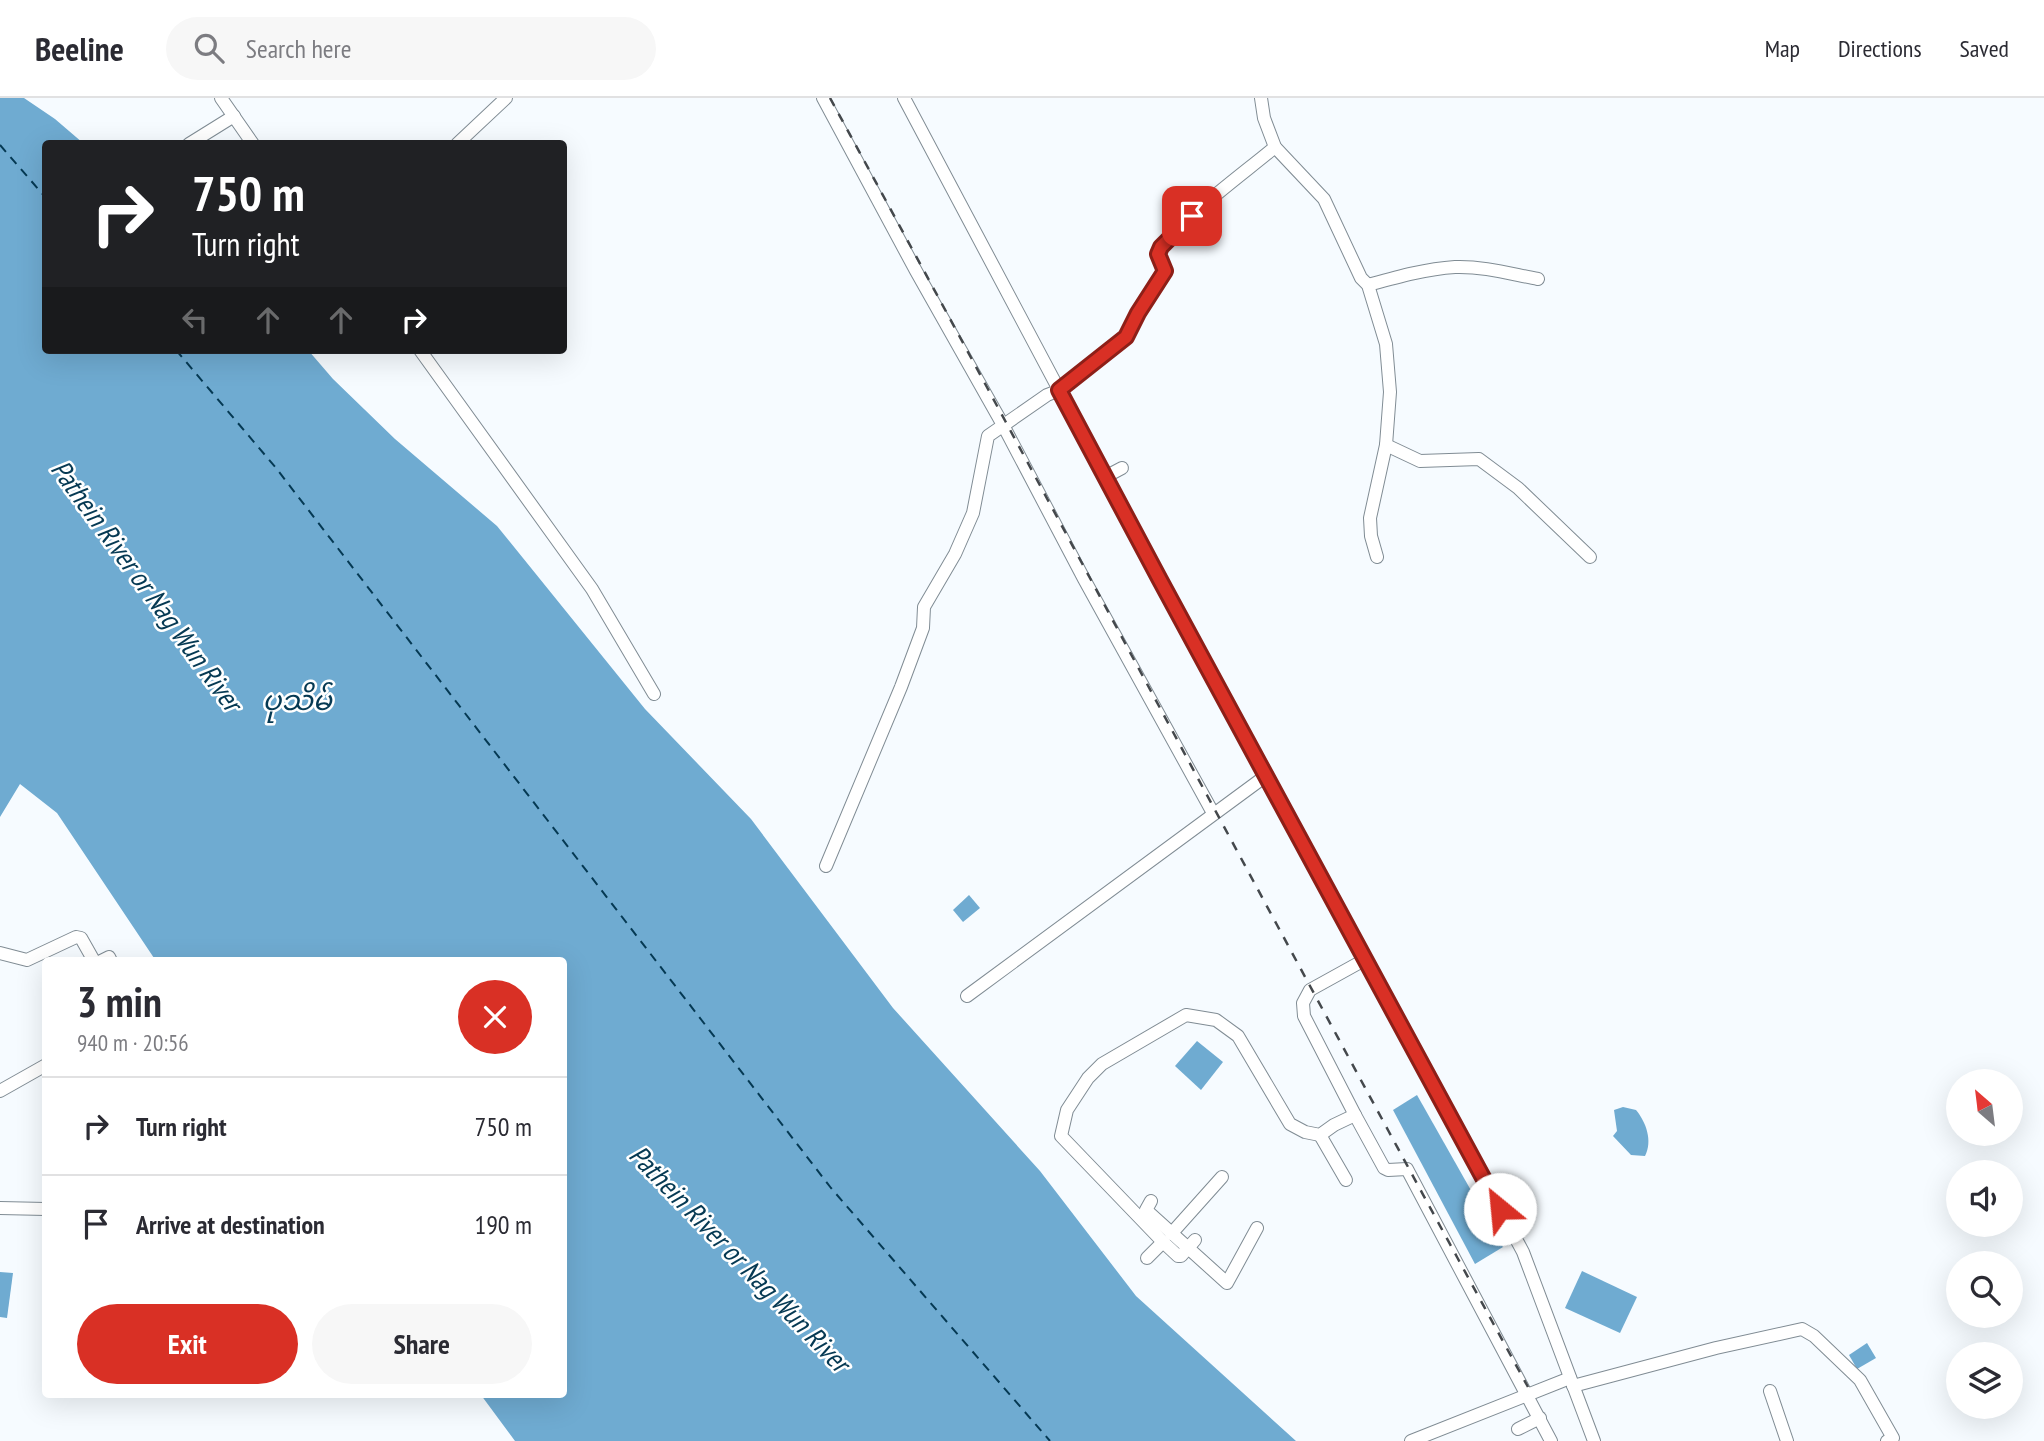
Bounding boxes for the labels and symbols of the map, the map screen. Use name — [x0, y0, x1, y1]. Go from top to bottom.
pin — [1162, 186, 1222, 246]
water label: Pathein River or Nag Wun River — [43, 452, 253, 722]
water label: ပုသိမ် — [262, 681, 334, 724]
north arrow — [1946, 1069, 2023, 1146]
water label: Pathein River or Nag Wun River — [622, 1137, 861, 1383]
position arrow — [1463, 1172, 1537, 1246]

